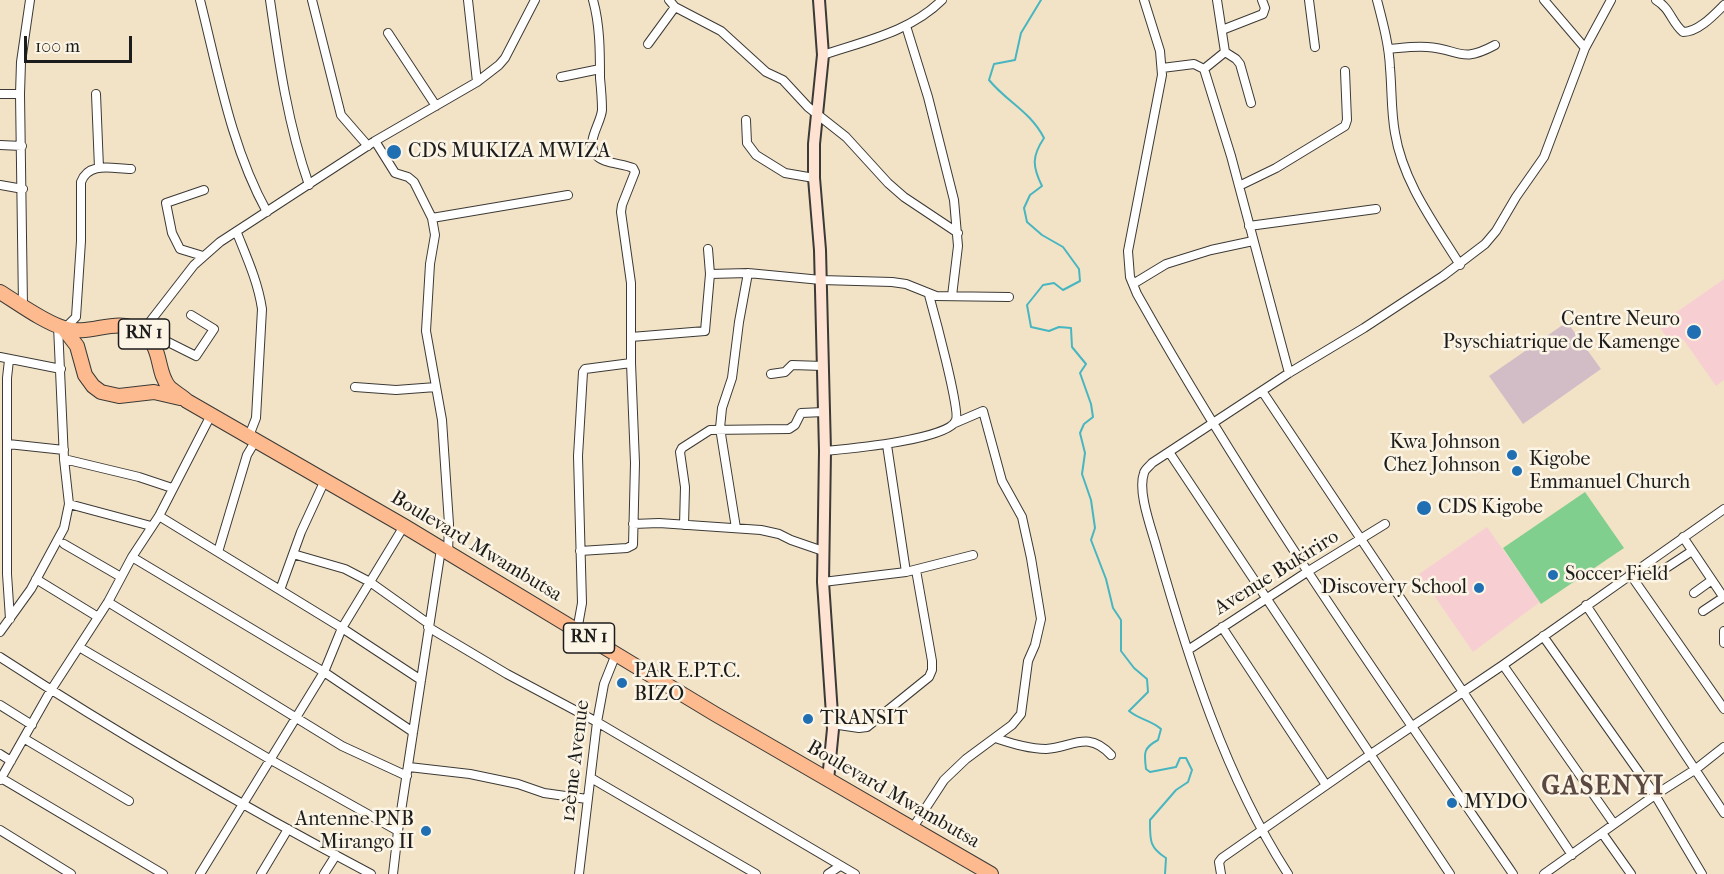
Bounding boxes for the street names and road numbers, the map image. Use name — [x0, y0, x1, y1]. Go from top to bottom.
road number: RN 1 — [118, 319, 170, 349]
street label: Boulevard Mwambutsa — [386, 486, 566, 608]
street label: Avenue Bukiriro — [1210, 525, 1344, 621]
road number: RN 1 — [564, 623, 614, 653]
street label: 12ème Avenue — [557, 699, 595, 823]
street label: Boulevard Mwambutsa — [802, 736, 984, 854]

